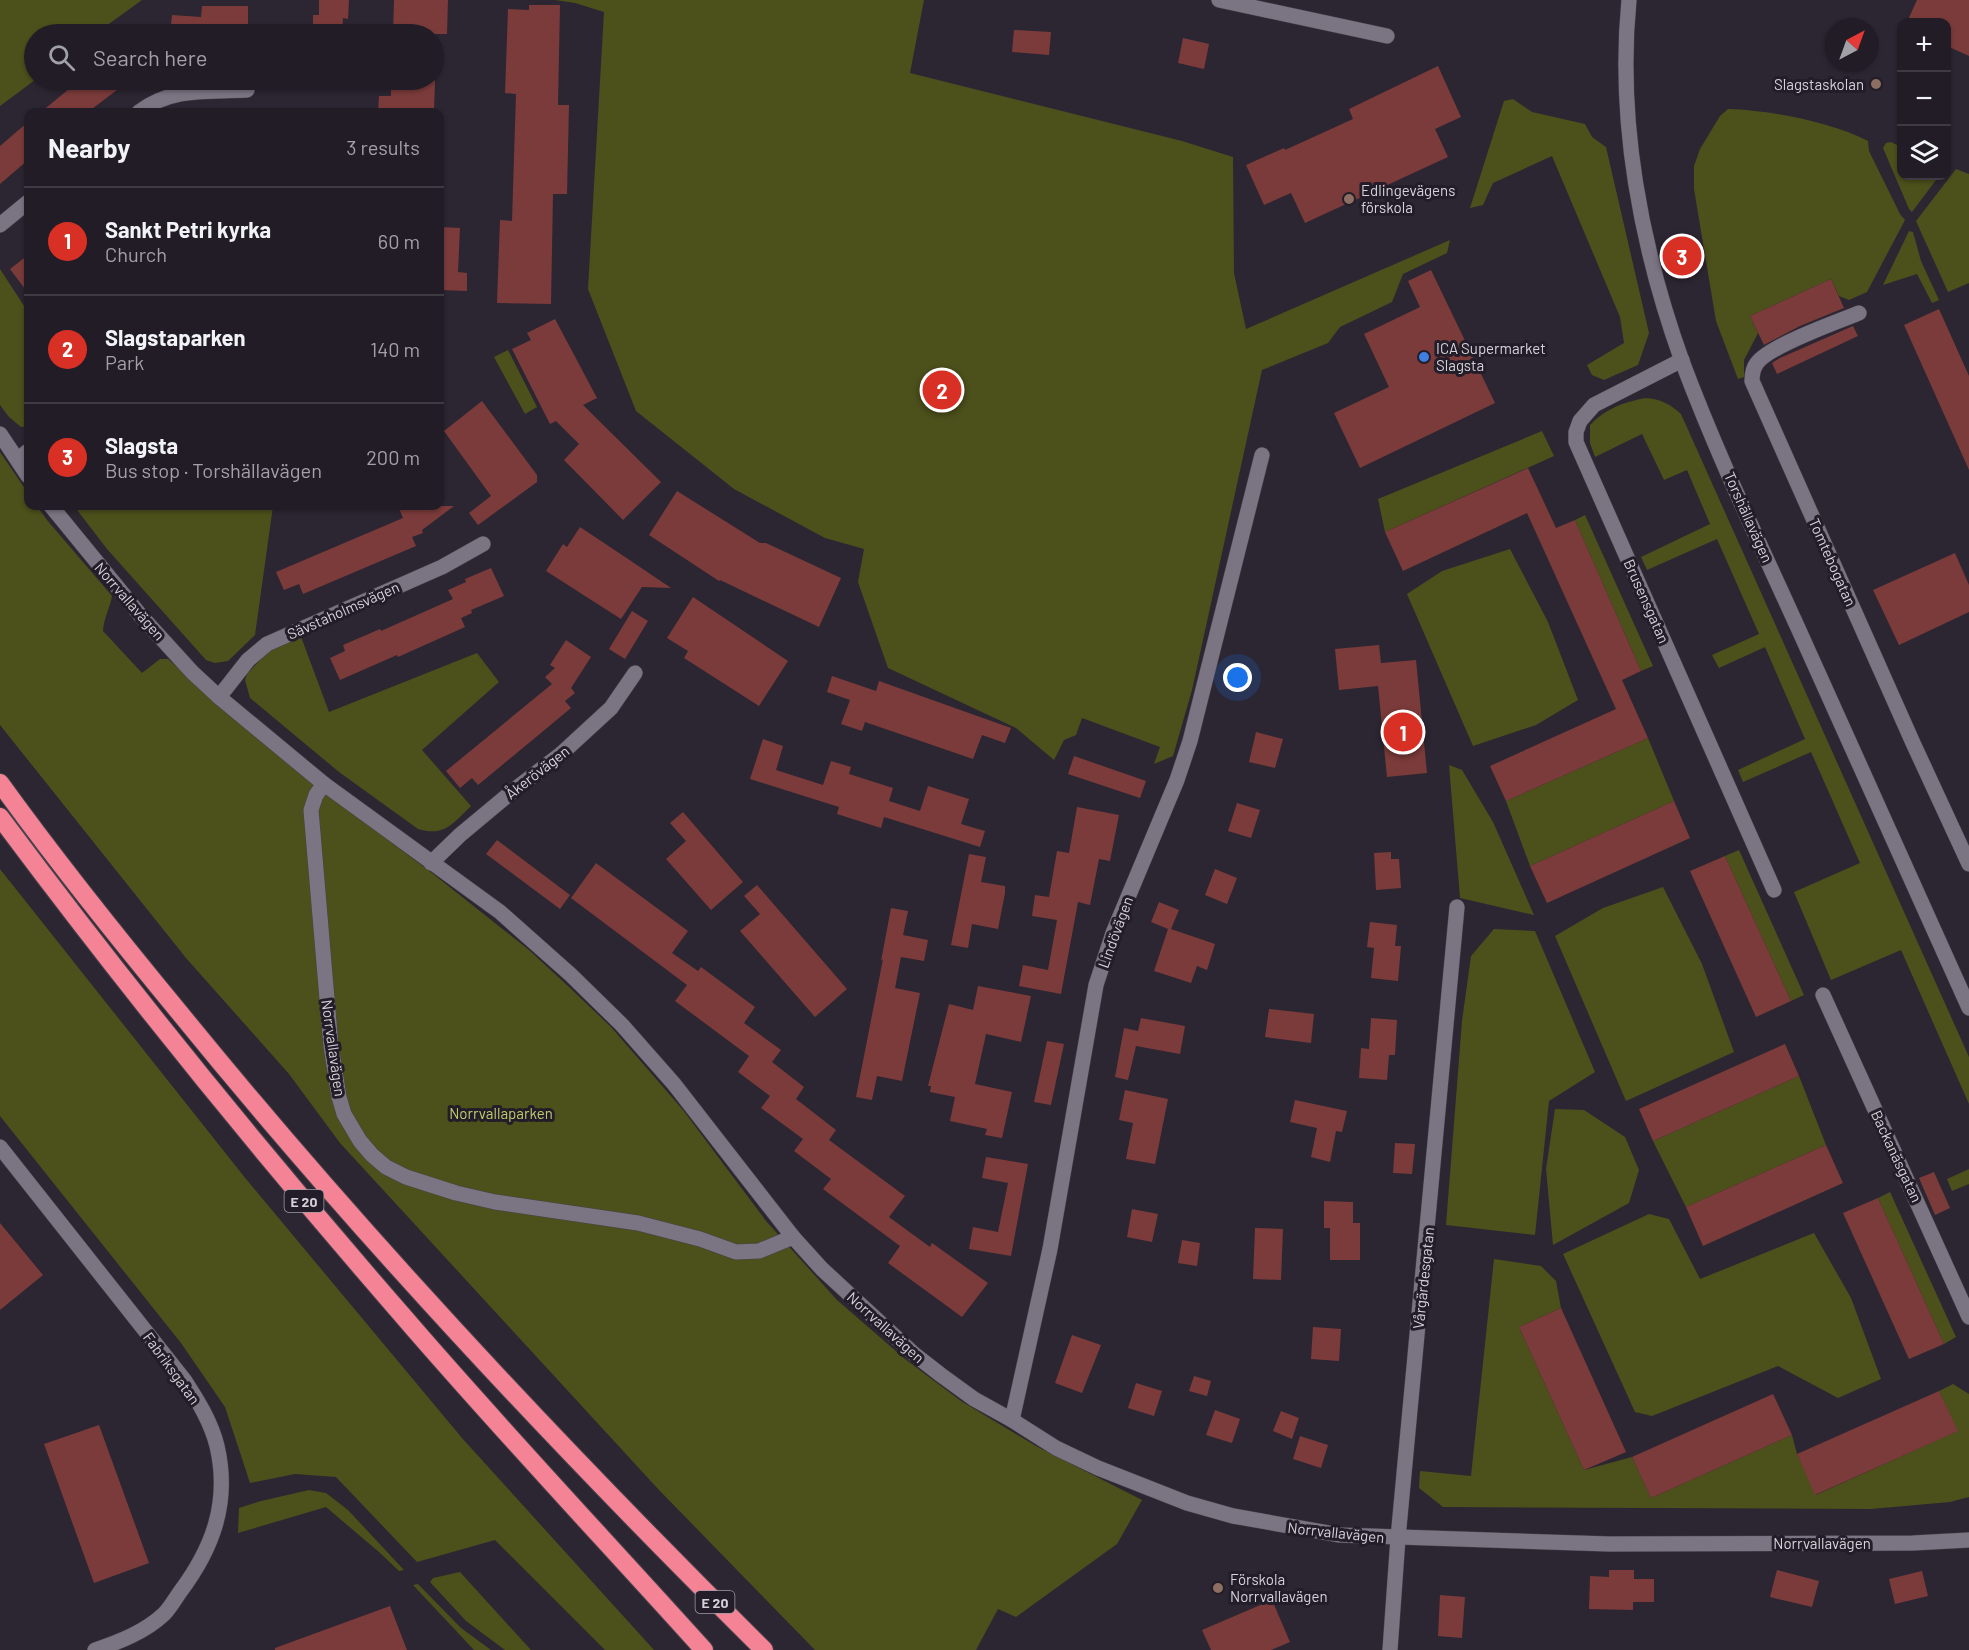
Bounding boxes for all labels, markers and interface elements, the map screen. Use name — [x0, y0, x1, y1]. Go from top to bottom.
north arrow — [1825, 18, 1879, 72]
map controls — [1897, 18, 1951, 180]
button: + — [1897, 18, 1951, 72]
search box — [24, 24, 444, 90]
icon: search — [45, 41, 78, 74]
text: Search here — [93, 44, 207, 70]
button: − — [1897, 72, 1951, 126]
place label: Slagstaskolan — [1774, 75, 1864, 93]
marker: Slagstaskolan — [1869, 77, 1883, 91]
button: layers — [1897, 126, 1951, 180]
text: Nearby — [48, 132, 130, 163]
text: 3 results — [346, 135, 420, 159]
place label: Edlingevägens förskola — [1361, 181, 1455, 216]
marker: Edlingevägens förskola — [1342, 192, 1356, 206]
text: Sankt Petri kyrka — [105, 216, 271, 242]
text: 1 — [64, 229, 71, 253]
text: 60 m — [378, 229, 420, 253]
pin: 3 — [1662, 234, 1702, 278]
text: Church — [105, 242, 167, 266]
text: Slagstaparken — [105, 324, 246, 350]
text: 2 — [62, 337, 73, 361]
text: 140 m — [370, 337, 420, 361]
place label: ICA Supermarket Slagsta — [1436, 339, 1546, 374]
text: Park — [105, 350, 144, 374]
marker: ICA Supermarket Slagsta — [1417, 350, 1431, 364]
pin: 2 — [922, 368, 962, 412]
text: Slagsta — [105, 432, 178, 458]
text: 3 — [62, 445, 73, 469]
text: 200 m — [366, 445, 420, 469]
text: Bus stop · Torshällavägen — [105, 458, 322, 482]
street label: Torshällavägen — [1721, 469, 1777, 565]
street label: Tomtebogatan — [1806, 515, 1860, 609]
street label: Brusensgatan — [1620, 556, 1674, 646]
street label: Norrvallavägen — [91, 558, 169, 644]
street label: Sävstaholmsvägen — [284, 577, 402, 643]
your location — [1223, 663, 1252, 692]
pin: 1 — [1384, 710, 1422, 754]
street label: Åkerövägen — [501, 741, 573, 803]
street label: Lindövägen — [1094, 894, 1136, 970]
street label: Norrvallavägen — [318, 998, 350, 1098]
park label: Norrvallaparken — [449, 1104, 553, 1122]
street label: Backanäsgatan — [1868, 1107, 1926, 1205]
road number: E 20 — [284, 1190, 324, 1212]
street label: Vårgärdesgatan — [1409, 1226, 1437, 1330]
street label: Norrvallavägen — [844, 1288, 928, 1366]
street label: Fabriksgatan — [140, 1328, 204, 1408]
street label: Norrvallavägen — [1287, 1518, 1385, 1546]
street label: Norrvallavägen — [1773, 1534, 1871, 1552]
place label: Förskola Norrvallavägen — [1230, 1570, 1327, 1605]
marker: Förskola Norrvallavägen — [1211, 1581, 1225, 1595]
road number: E 20 — [696, 1591, 734, 1613]

